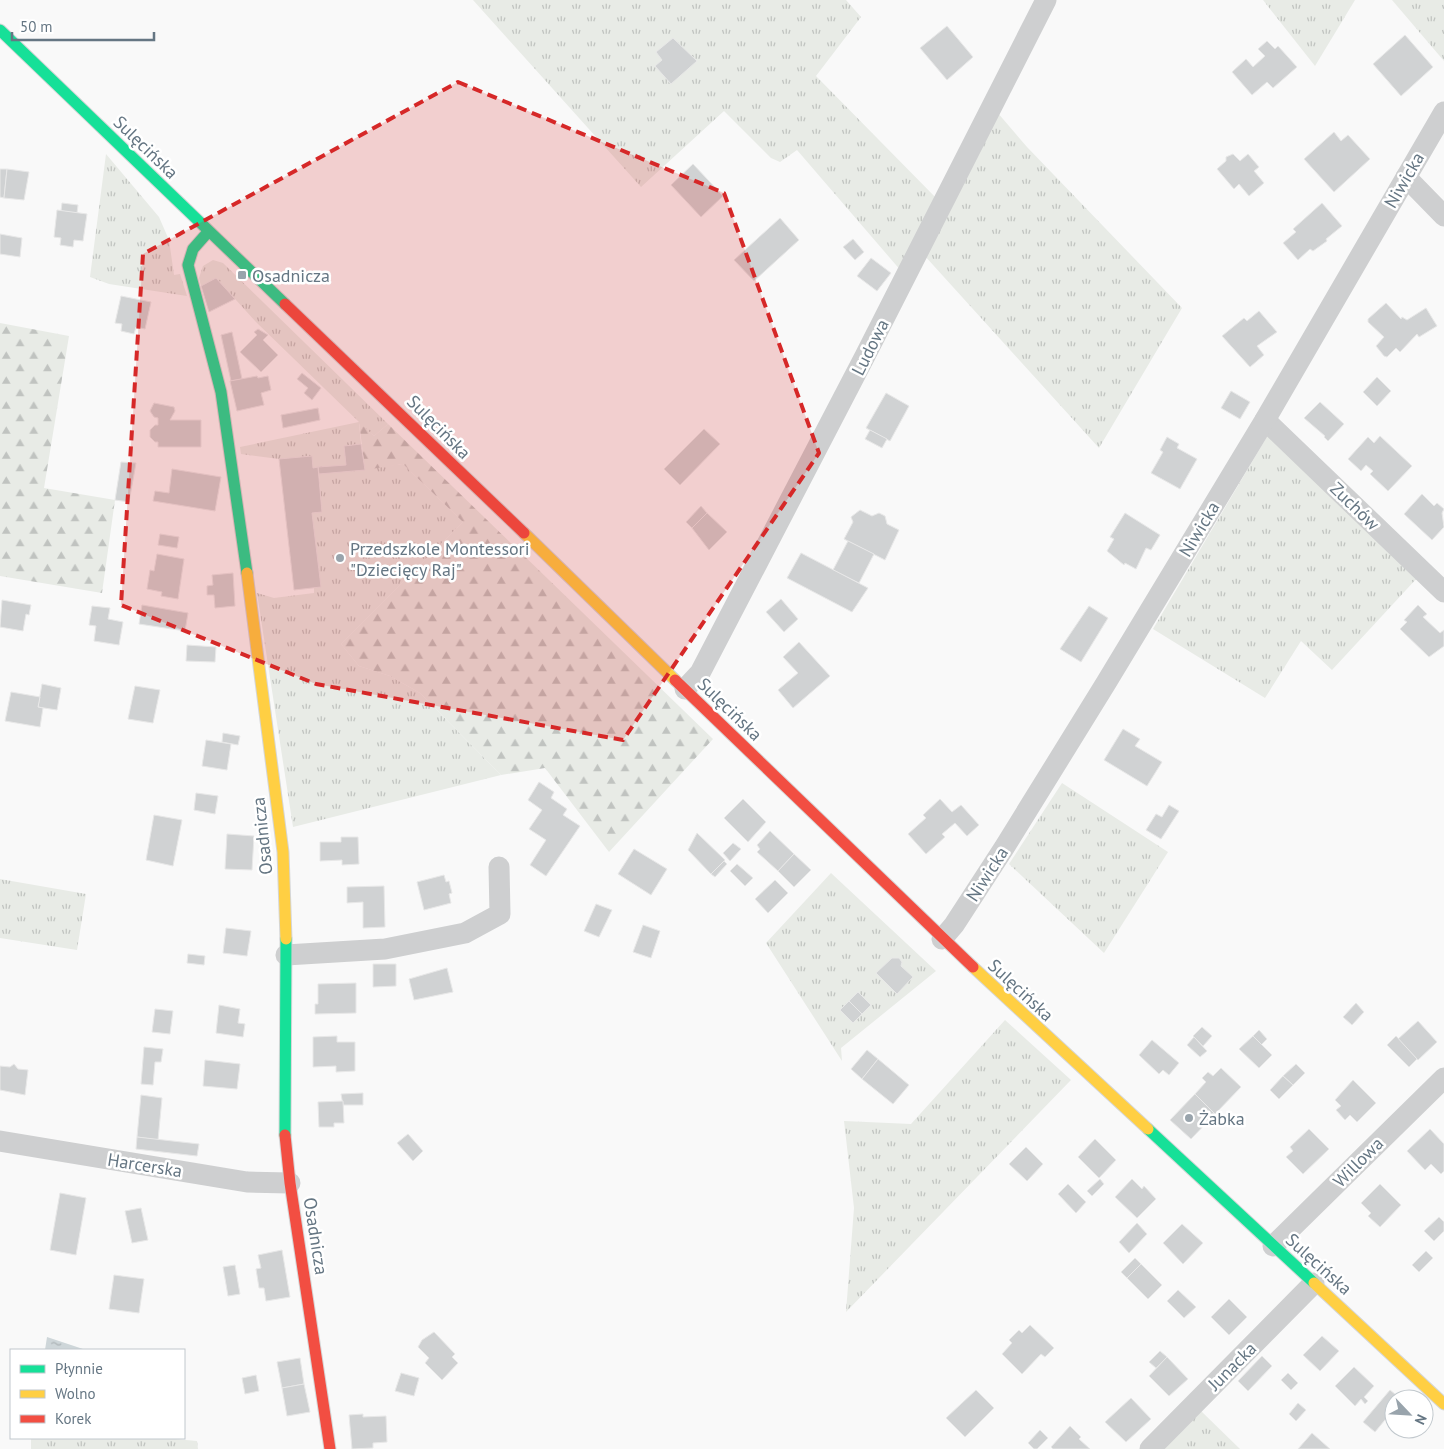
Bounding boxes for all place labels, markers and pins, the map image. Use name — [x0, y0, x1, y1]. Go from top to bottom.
place label: Osadnicza — [252, 264, 330, 287]
marker: Osadnicza — [236, 269, 248, 281]
place label: Przedszkole Montessori "Dziecięcy Raj" — [350, 537, 530, 581]
marker: Przedszkole Montessori "Dziecięcy Raj" — [334, 552, 346, 564]
place label: Żabka — [1199, 1107, 1245, 1130]
marker: Żabka — [1183, 1112, 1195, 1124]

